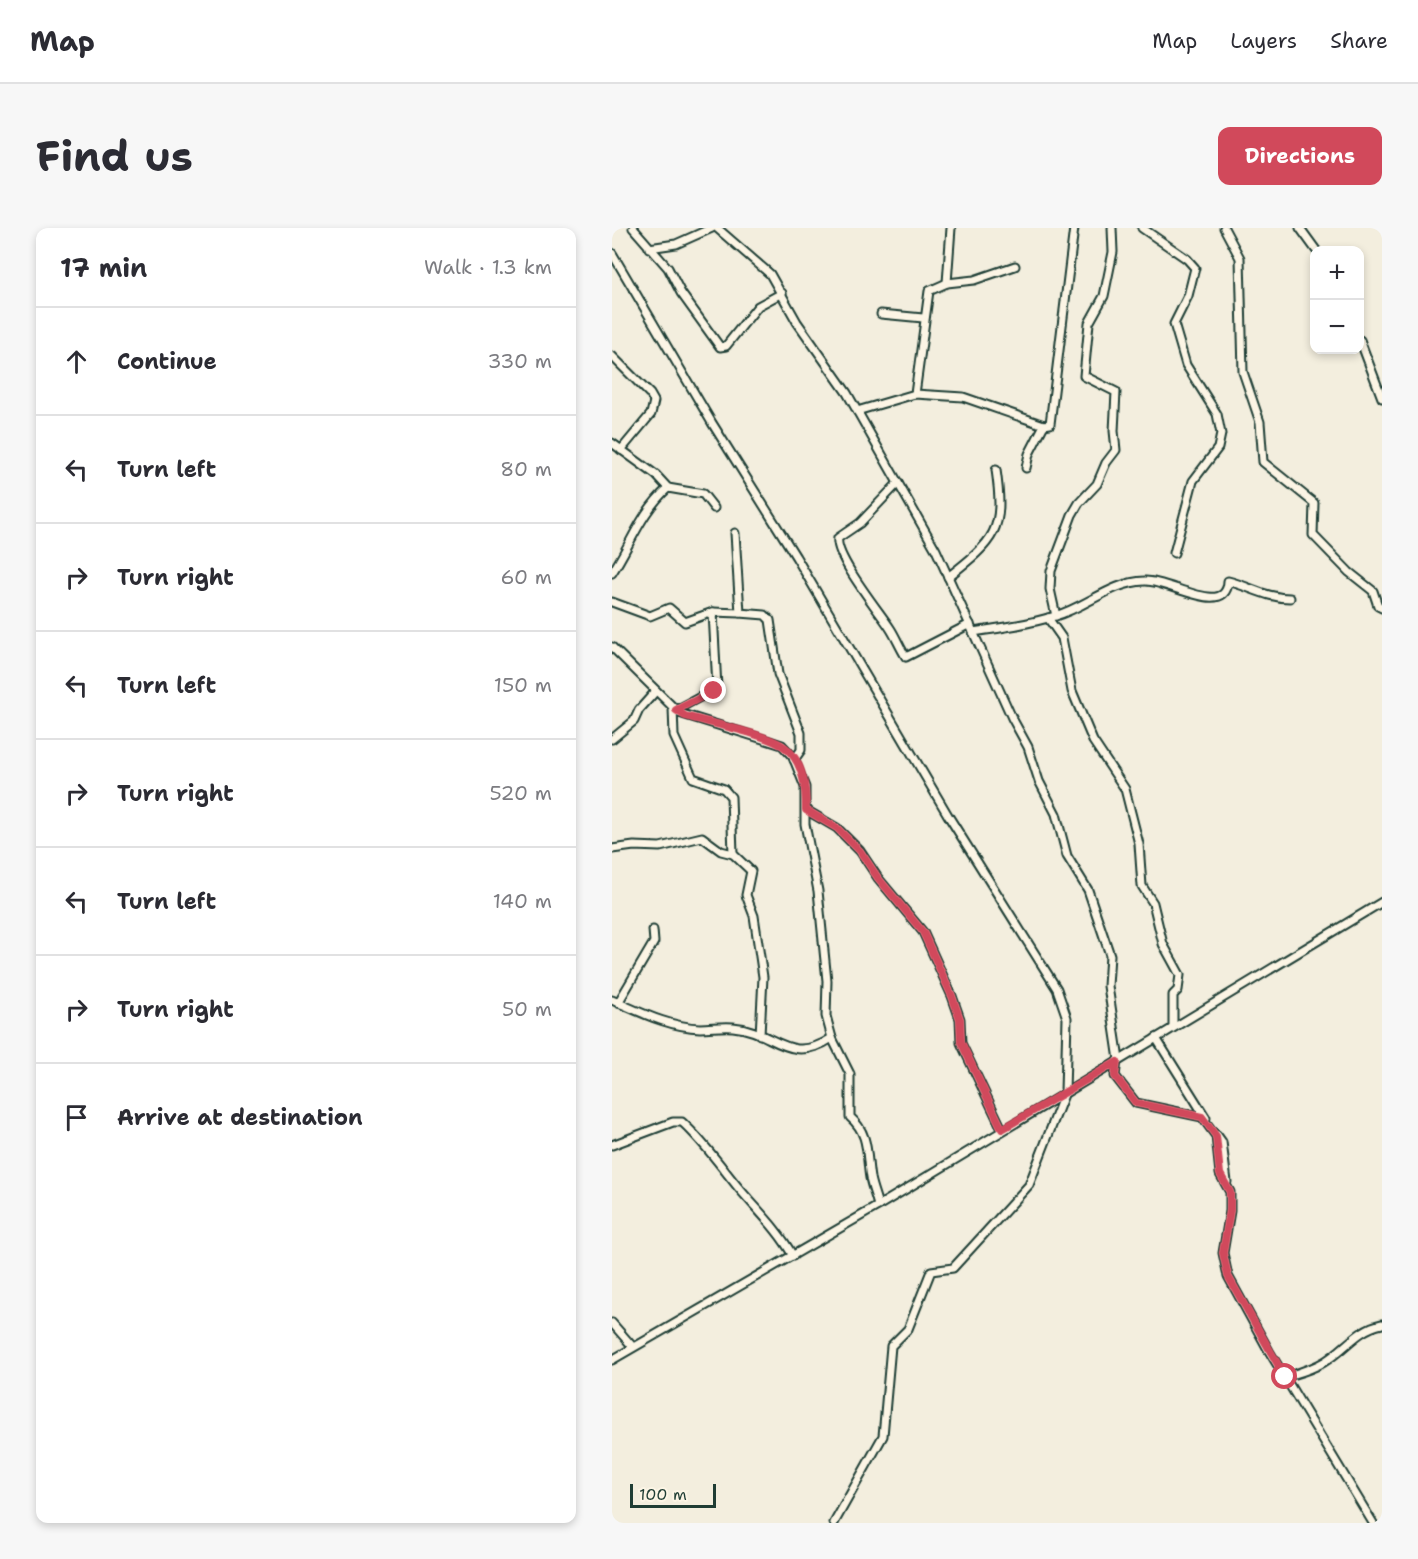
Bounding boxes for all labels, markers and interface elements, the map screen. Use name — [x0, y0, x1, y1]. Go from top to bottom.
text: Map — [30, 22, 95, 60]
text: Map — [1152, 27, 1197, 55]
text: Layers — [1230, 27, 1297, 55]
text: Share — [1330, 27, 1388, 55]
button: Directions — [1218, 127, 1382, 185]
text: Find us — [36, 128, 193, 184]
map controls — [1310, 246, 1364, 354]
button: + — [1310, 246, 1364, 300]
text: 17 min — [60, 250, 147, 285]
text: Walk · 1.3 km — [424, 254, 552, 280]
button: − — [1310, 300, 1364, 354]
icon: ahead — [60, 345, 93, 378]
text: Continue — [117, 347, 217, 376]
text: 330 m — [488, 348, 552, 374]
icon: left — [60, 453, 93, 486]
text: Turn left — [117, 455, 216, 484]
text: 80 m — [500, 456, 552, 482]
icon: right — [60, 561, 93, 594]
text: Turn right — [117, 563, 234, 592]
text: 60 m — [500, 564, 552, 590]
icon: left — [60, 669, 93, 702]
text: Turn left — [117, 671, 216, 700]
text: 150 m — [494, 672, 552, 698]
route end — [700, 677, 726, 703]
icon: right — [60, 777, 93, 810]
text: Turn right — [117, 779, 234, 808]
text: 520 m — [489, 780, 552, 806]
icon: left — [60, 885, 93, 918]
text: Turn left — [117, 887, 216, 916]
text: 140 m — [493, 888, 552, 914]
icon: right — [60, 993, 93, 1026]
text: Turn right — [117, 995, 234, 1024]
text: 50 m — [502, 996, 552, 1022]
icon: arrive — [60, 1101, 93, 1134]
text: Arrive at destination — [117, 1103, 363, 1132]
route start — [1271, 1363, 1297, 1389]
scale bar — [630, 1481, 716, 1508]
text: 100 m — [639, 1484, 687, 1505]

